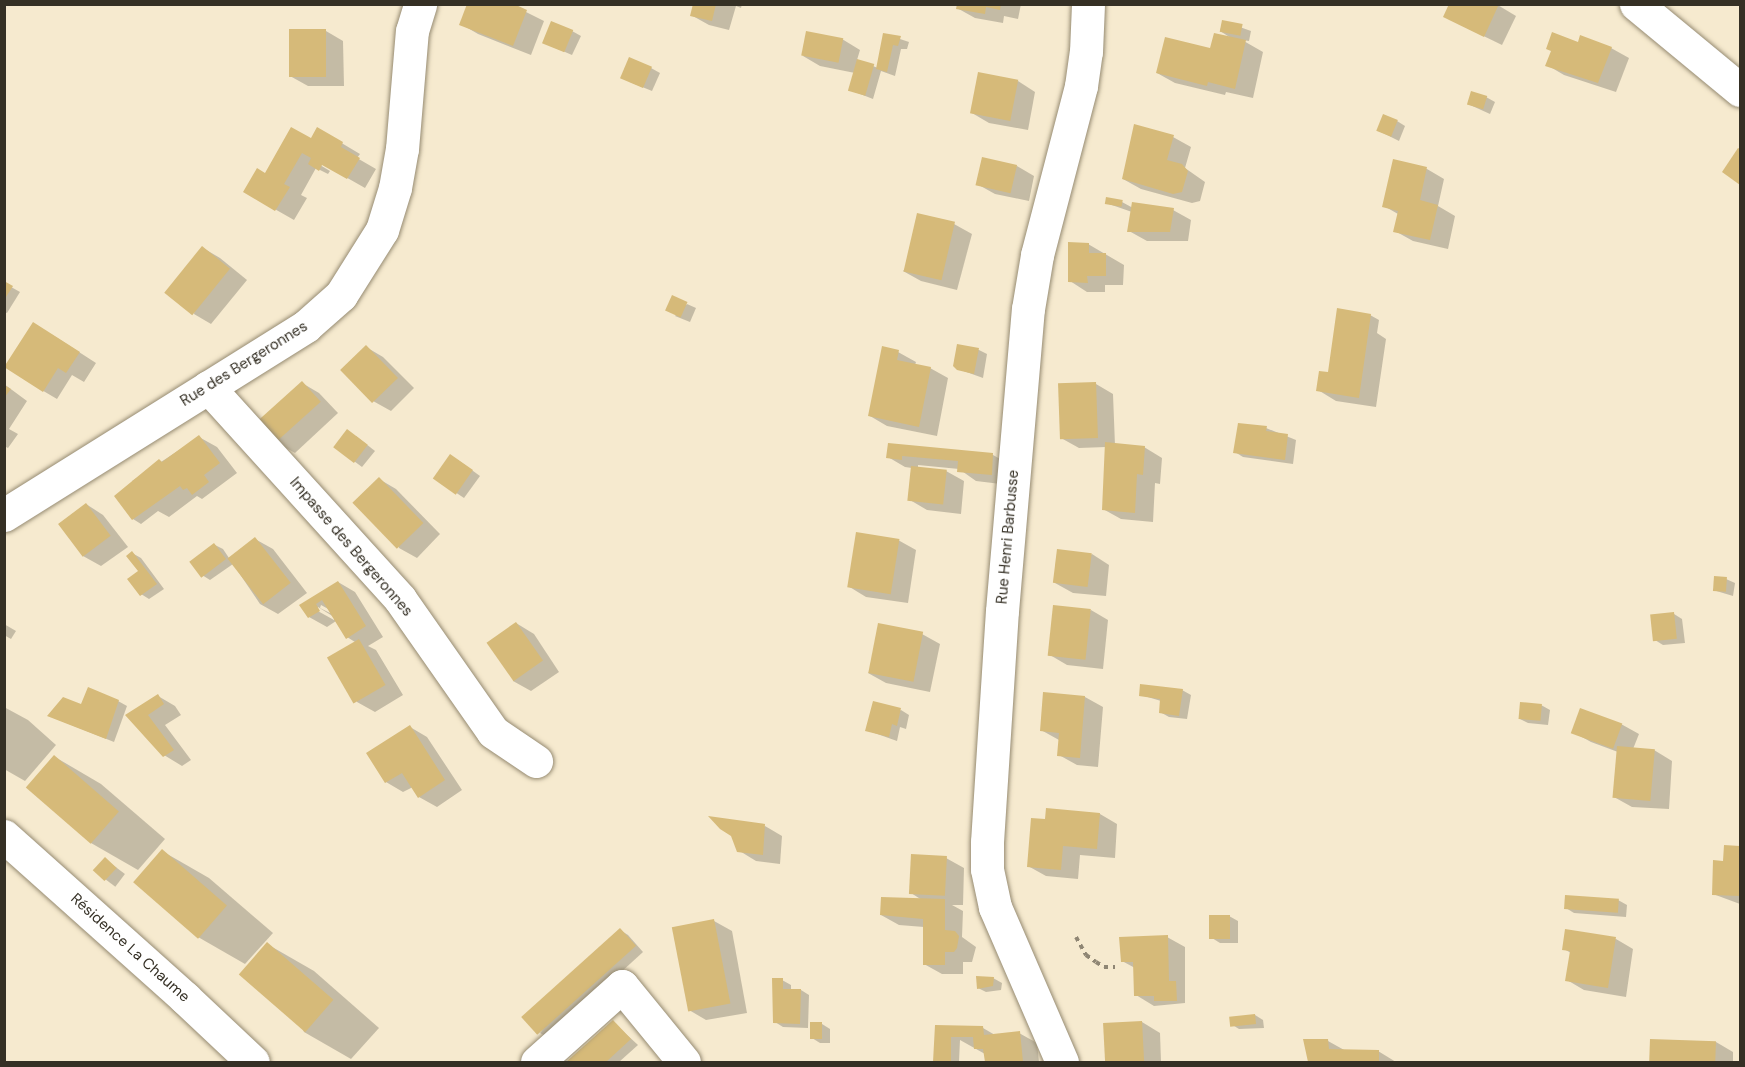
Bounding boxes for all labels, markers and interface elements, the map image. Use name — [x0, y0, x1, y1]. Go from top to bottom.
street label: Rue des Bergeronnes — [177, 318, 311, 410]
street label: Rue Henri Barbusse — [993, 469, 1023, 605]
street label: Impasse des Bergeronnes — [286, 474, 416, 620]
street label: Résidence La Chaume — [67, 890, 193, 1006]

